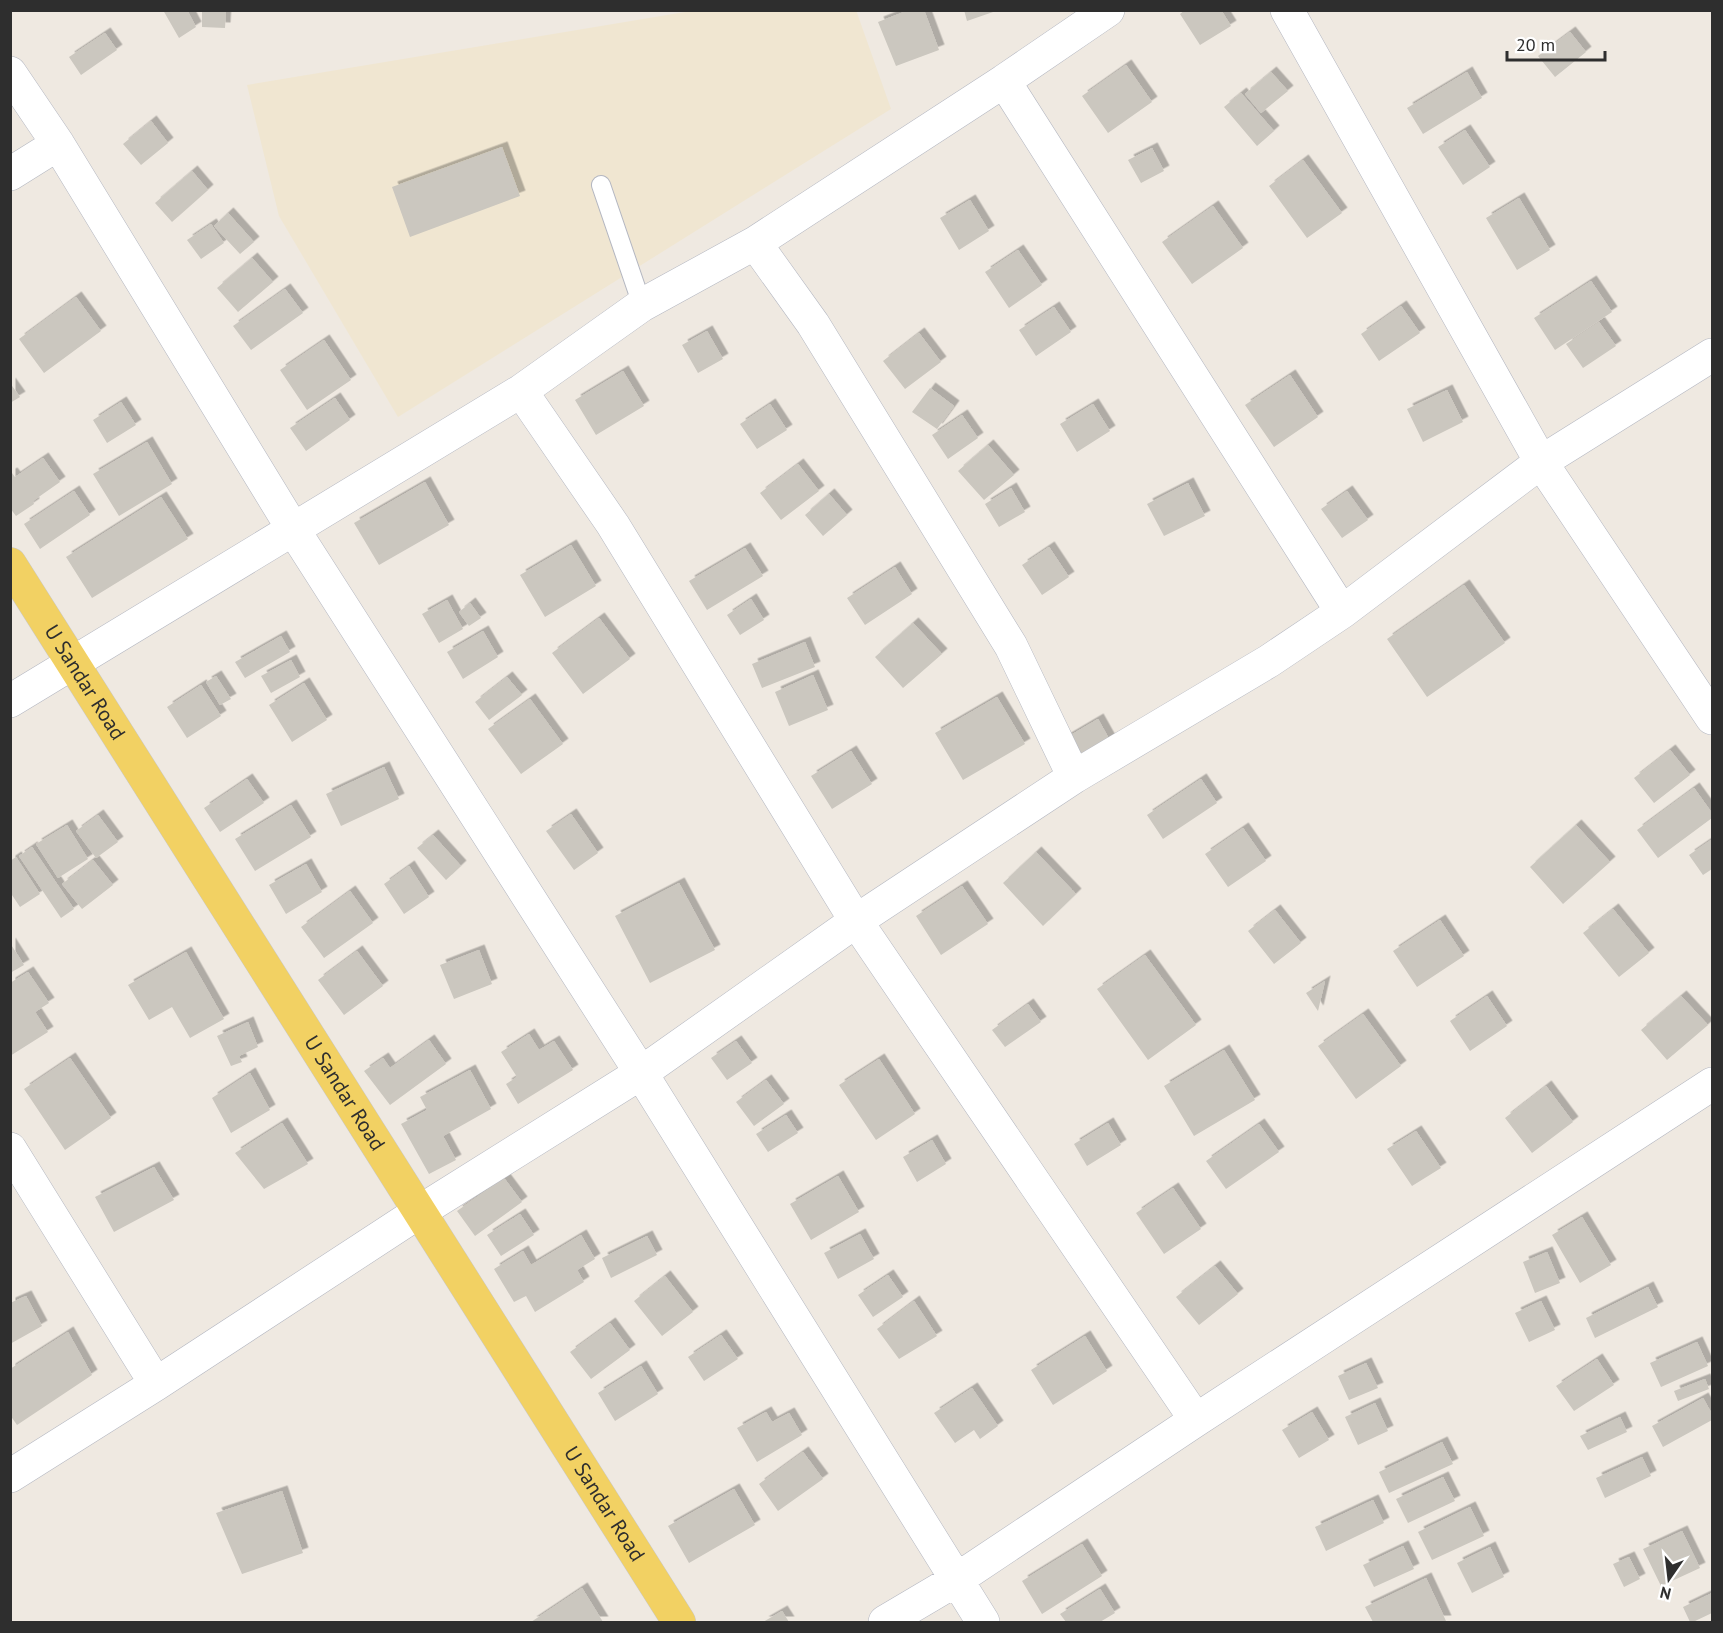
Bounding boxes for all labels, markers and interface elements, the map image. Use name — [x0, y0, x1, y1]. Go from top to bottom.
scale bar — [1507, 24, 1604, 62]
text: 20 m — [1516, 33, 1555, 56]
street label: U Sandar Road — [39, 619, 132, 745]
street label: U Sandar Road — [298, 1030, 392, 1156]
street label: U Sandar Road — [558, 1441, 651, 1566]
north arrow — [1639, 1549, 1699, 1609]
text: N — [1658, 1583, 1673, 1605]

